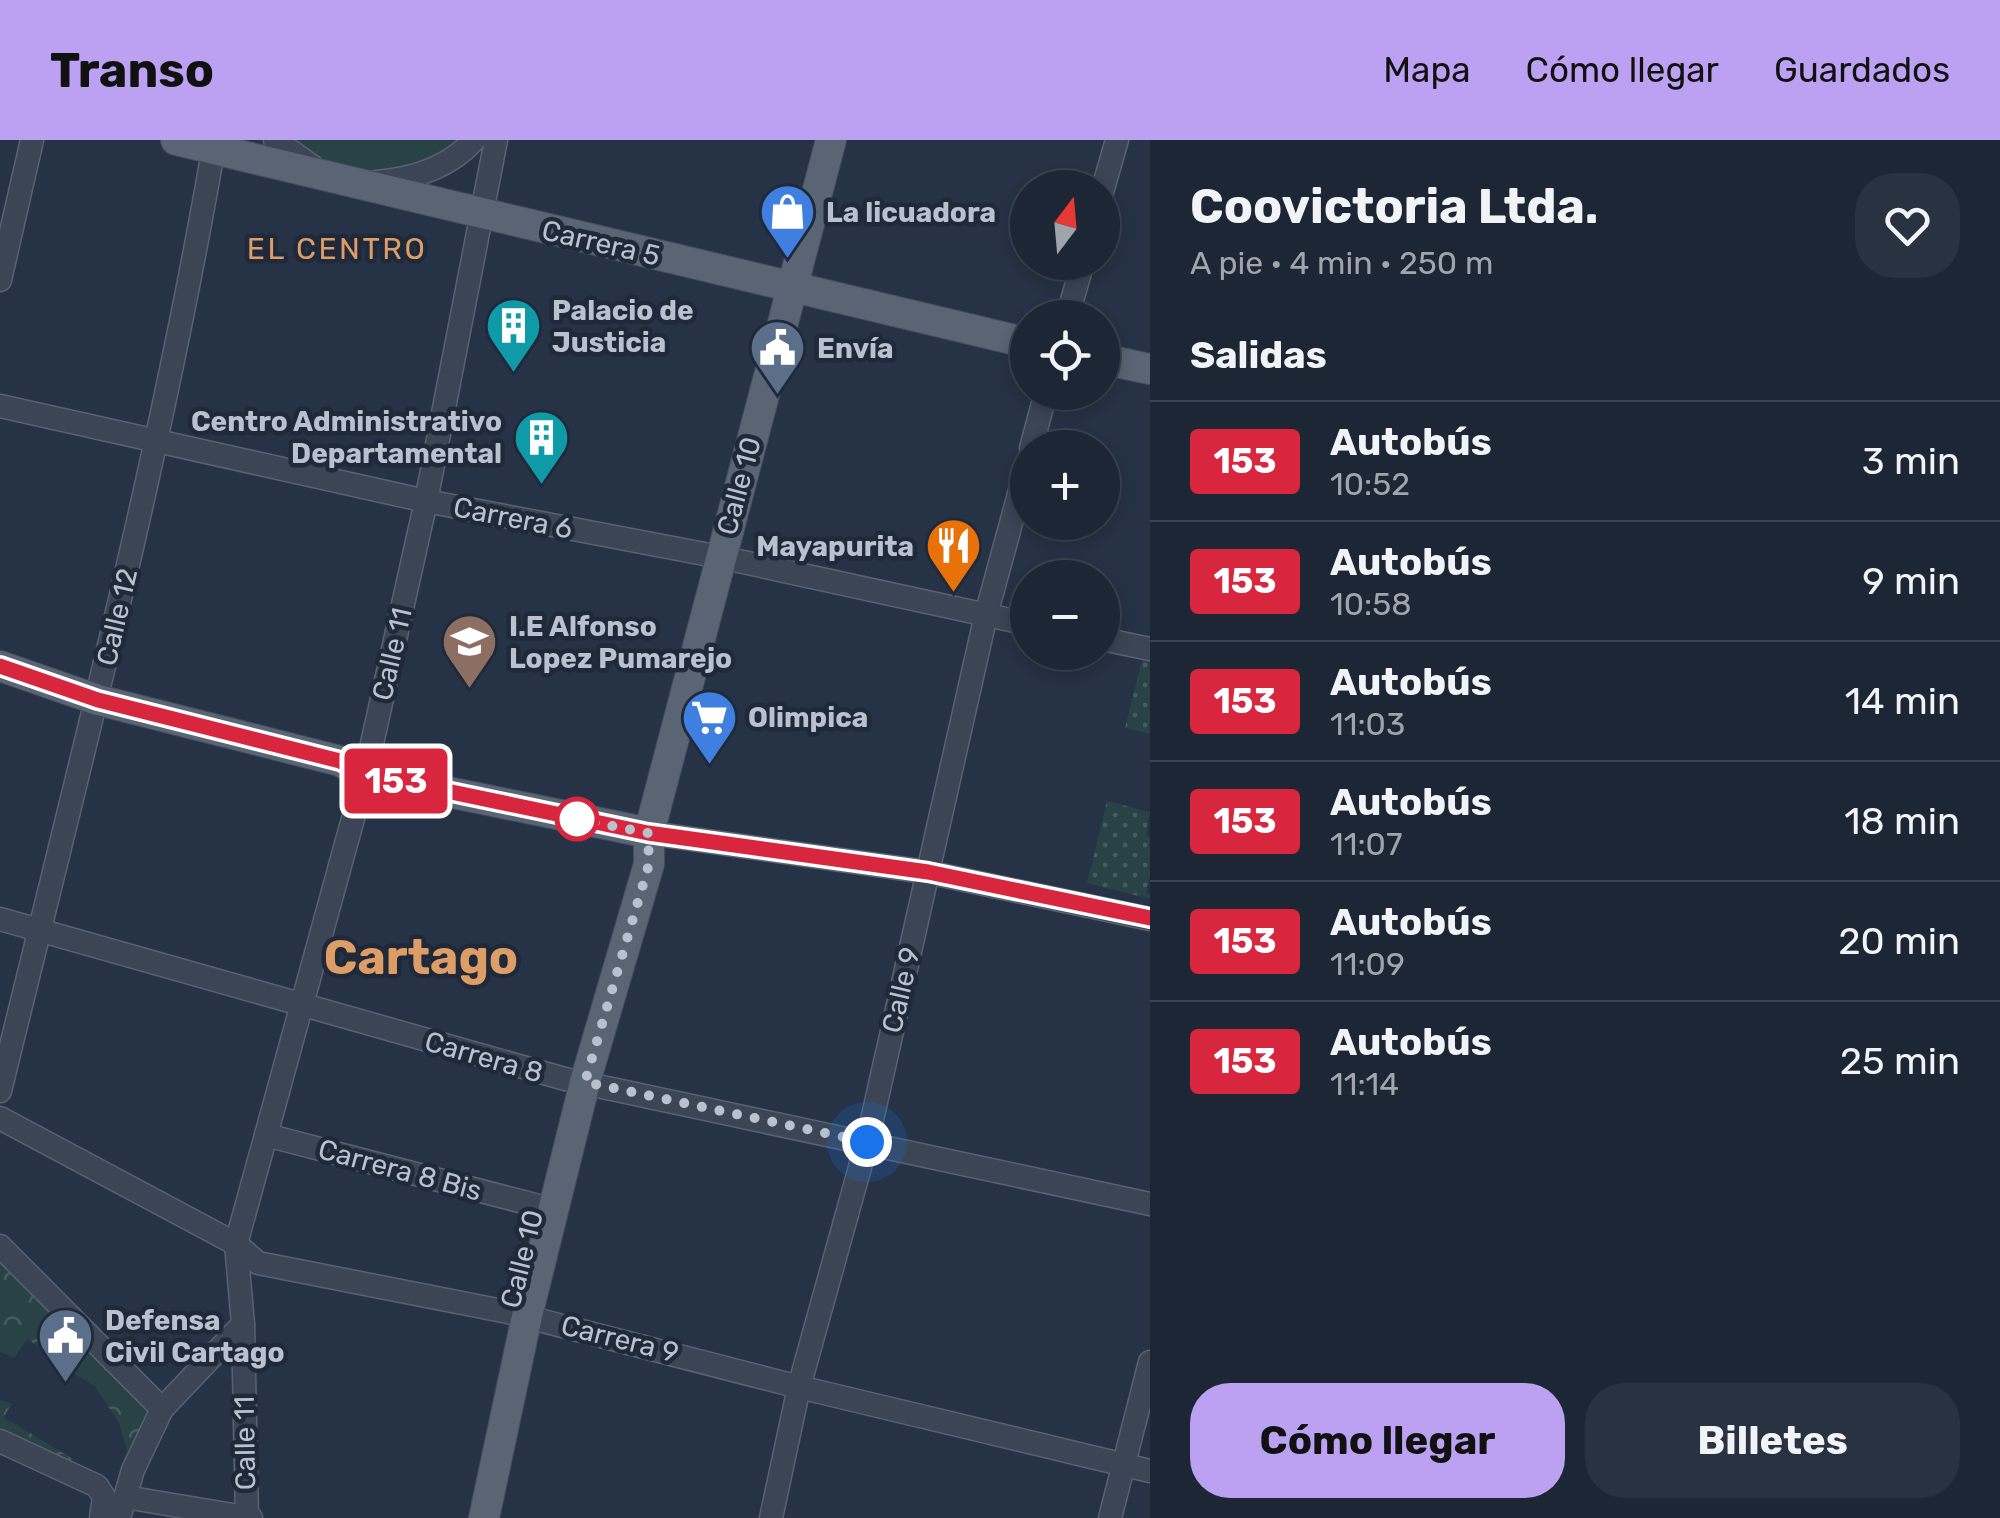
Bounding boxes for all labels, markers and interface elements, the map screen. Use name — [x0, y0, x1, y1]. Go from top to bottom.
text: Transo — [50, 42, 214, 99]
text: Mapa — [1383, 49, 1471, 91]
text: Cómo llegar — [1526, 49, 1719, 91]
text: Guardados — [1774, 49, 1950, 91]
north arrow — [1010, 170, 1120, 280]
map controls — [1010, 170, 1120, 670]
button: heart — [1855, 173, 1960, 278]
text: Coovictoria Ltda. — [1190, 178, 1598, 235]
shop icon: La licuadora — [757, 182, 817, 261]
place label: La licuadora — [826, 196, 996, 229]
street label: Carrera 5 — [539, 213, 663, 273]
district label: EL CENTRO — [247, 231, 427, 267]
text: A pie · 4 min · 250 m — [1190, 244, 1493, 282]
place label: Palacio de Justicia — [552, 294, 694, 359]
building icon: Palacio de Justicia — [483, 296, 543, 375]
button: locate — [1010, 300, 1120, 410]
public building icon: Envía — [748, 318, 808, 397]
place label: Envía — [817, 332, 894, 365]
text: Salidas — [1190, 332, 1327, 378]
place label: Centro Administrativo Departamental — [191, 405, 502, 470]
building icon: Centro Administrativo Departamental — [511, 407, 571, 486]
text: Autobús — [1330, 419, 1492, 465]
button: + — [1010, 430, 1120, 540]
street label: Calle 10 — [710, 433, 768, 539]
text: 3 min — [1862, 438, 1960, 484]
text: 153 — [1213, 440, 1277, 482]
text: 10:52 — [1330, 465, 1410, 503]
street label: Carrera 6 — [451, 490, 575, 546]
restaurant icon: Mayapurita — [923, 516, 983, 595]
place label: Mayapurita — [756, 530, 914, 563]
text: Autobús — [1330, 539, 1492, 585]
text: 9 min — [1862, 558, 1960, 604]
button: − — [1010, 560, 1120, 670]
text: 153 — [1213, 560, 1277, 602]
street label: Calle 12 — [90, 565, 144, 669]
text: 10:58 — [1330, 585, 1412, 623]
street label: Calle 11 — [365, 604, 419, 704]
place label: I.E Alfonso Lopez Pumarejo — [509, 610, 732, 675]
school or university icon: I.E Alfonso Lopez Pumarejo — [440, 612, 500, 691]
text: Autobús — [1330, 659, 1492, 705]
text: 14 min — [1845, 678, 1960, 724]
text: 153 — [1213, 680, 1277, 722]
supermarket icon: Olimpica — [679, 687, 739, 766]
place label: Olimpica — [748, 701, 868, 734]
text: 11:03 — [1330, 705, 1405, 743]
line badge: 153 — [338, 748, 454, 814]
text: 153 — [364, 760, 428, 802]
text: Autobús — [1330, 779, 1492, 825]
unlabelled marker — [556, 798, 598, 840]
text: 18 min — [1844, 798, 1960, 844]
text: 153 — [1213, 800, 1277, 842]
text: 11:07 — [1330, 825, 1402, 863]
text: Autobús — [1330, 899, 1492, 945]
text: 20 min — [1838, 918, 1960, 964]
text: 153 — [1213, 920, 1277, 962]
district label: Cartago — [324, 929, 518, 986]
street label: Calle 9 — [875, 944, 927, 1036]
text: 11:09 — [1330, 945, 1405, 983]
text: Autobús — [1330, 1019, 1492, 1065]
street label: Carrera 8 — [421, 1024, 547, 1090]
text: 25 min — [1840, 1038, 1960, 1084]
text: 153 — [1213, 1040, 1277, 1082]
text: 11:14 — [1330, 1065, 1399, 1103]
your location — [842, 1117, 892, 1167]
street label: Carrera 8 Bis — [315, 1132, 485, 1208]
street label: Calle 10 — [494, 1206, 550, 1312]
place label: Defensa Civil Cartago — [105, 1304, 285, 1369]
public building icon: Defensa Civil Cartago — [36, 1306, 96, 1385]
street label: Carrera 9 — [558, 1308, 682, 1370]
button: Cómo llegar — [1190, 1383, 1565, 1498]
button: Billetes — [1585, 1383, 1960, 1498]
street label: Calle 11 — [228, 1396, 262, 1490]

